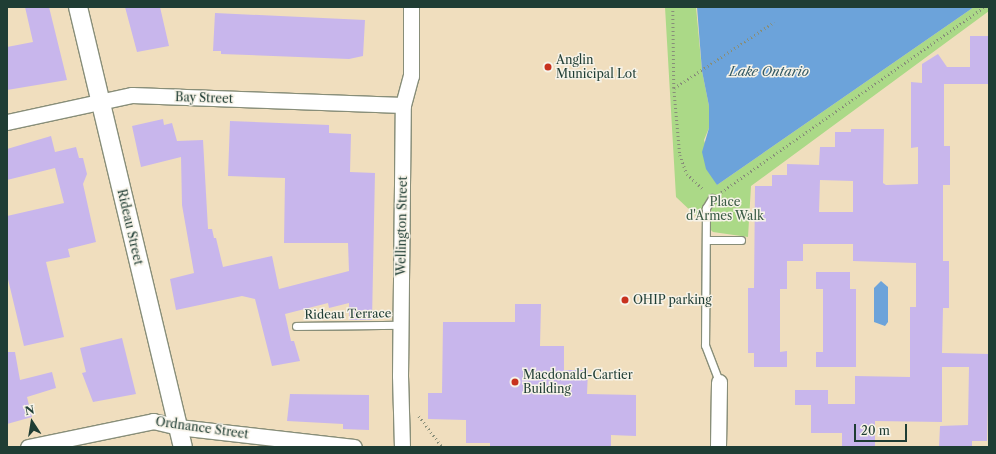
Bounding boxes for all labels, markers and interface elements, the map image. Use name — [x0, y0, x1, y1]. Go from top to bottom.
place label: Anglin Municipal Lot — [556, 53, 636, 81]
marker: Anglin Municipal Lot — [543, 62, 553, 72]
water label: Lake Ontario — [729, 63, 809, 79]
street label: Bay Street — [175, 90, 233, 106]
street label: Wellington Street — [394, 176, 410, 276]
street label: Rideau Street — [114, 188, 146, 266]
park label: Place d'Armes Walk — [686, 195, 764, 223]
place label: OHIP parking — [633, 293, 712, 307]
marker: OHIP parking — [620, 295, 630, 305]
street label: Rideau Terrace — [304, 306, 392, 322]
place label: Macdonald-Cartier Building — [523, 368, 633, 396]
marker: Macdonald-Cartier Building — [510, 377, 520, 387]
north arrow — [12, 402, 52, 442]
text: N — [23, 402, 36, 418]
street label: Ordnance Street — [155, 414, 249, 442]
scale bar — [856, 416, 909, 442]
text: 20 m — [861, 423, 890, 438]

